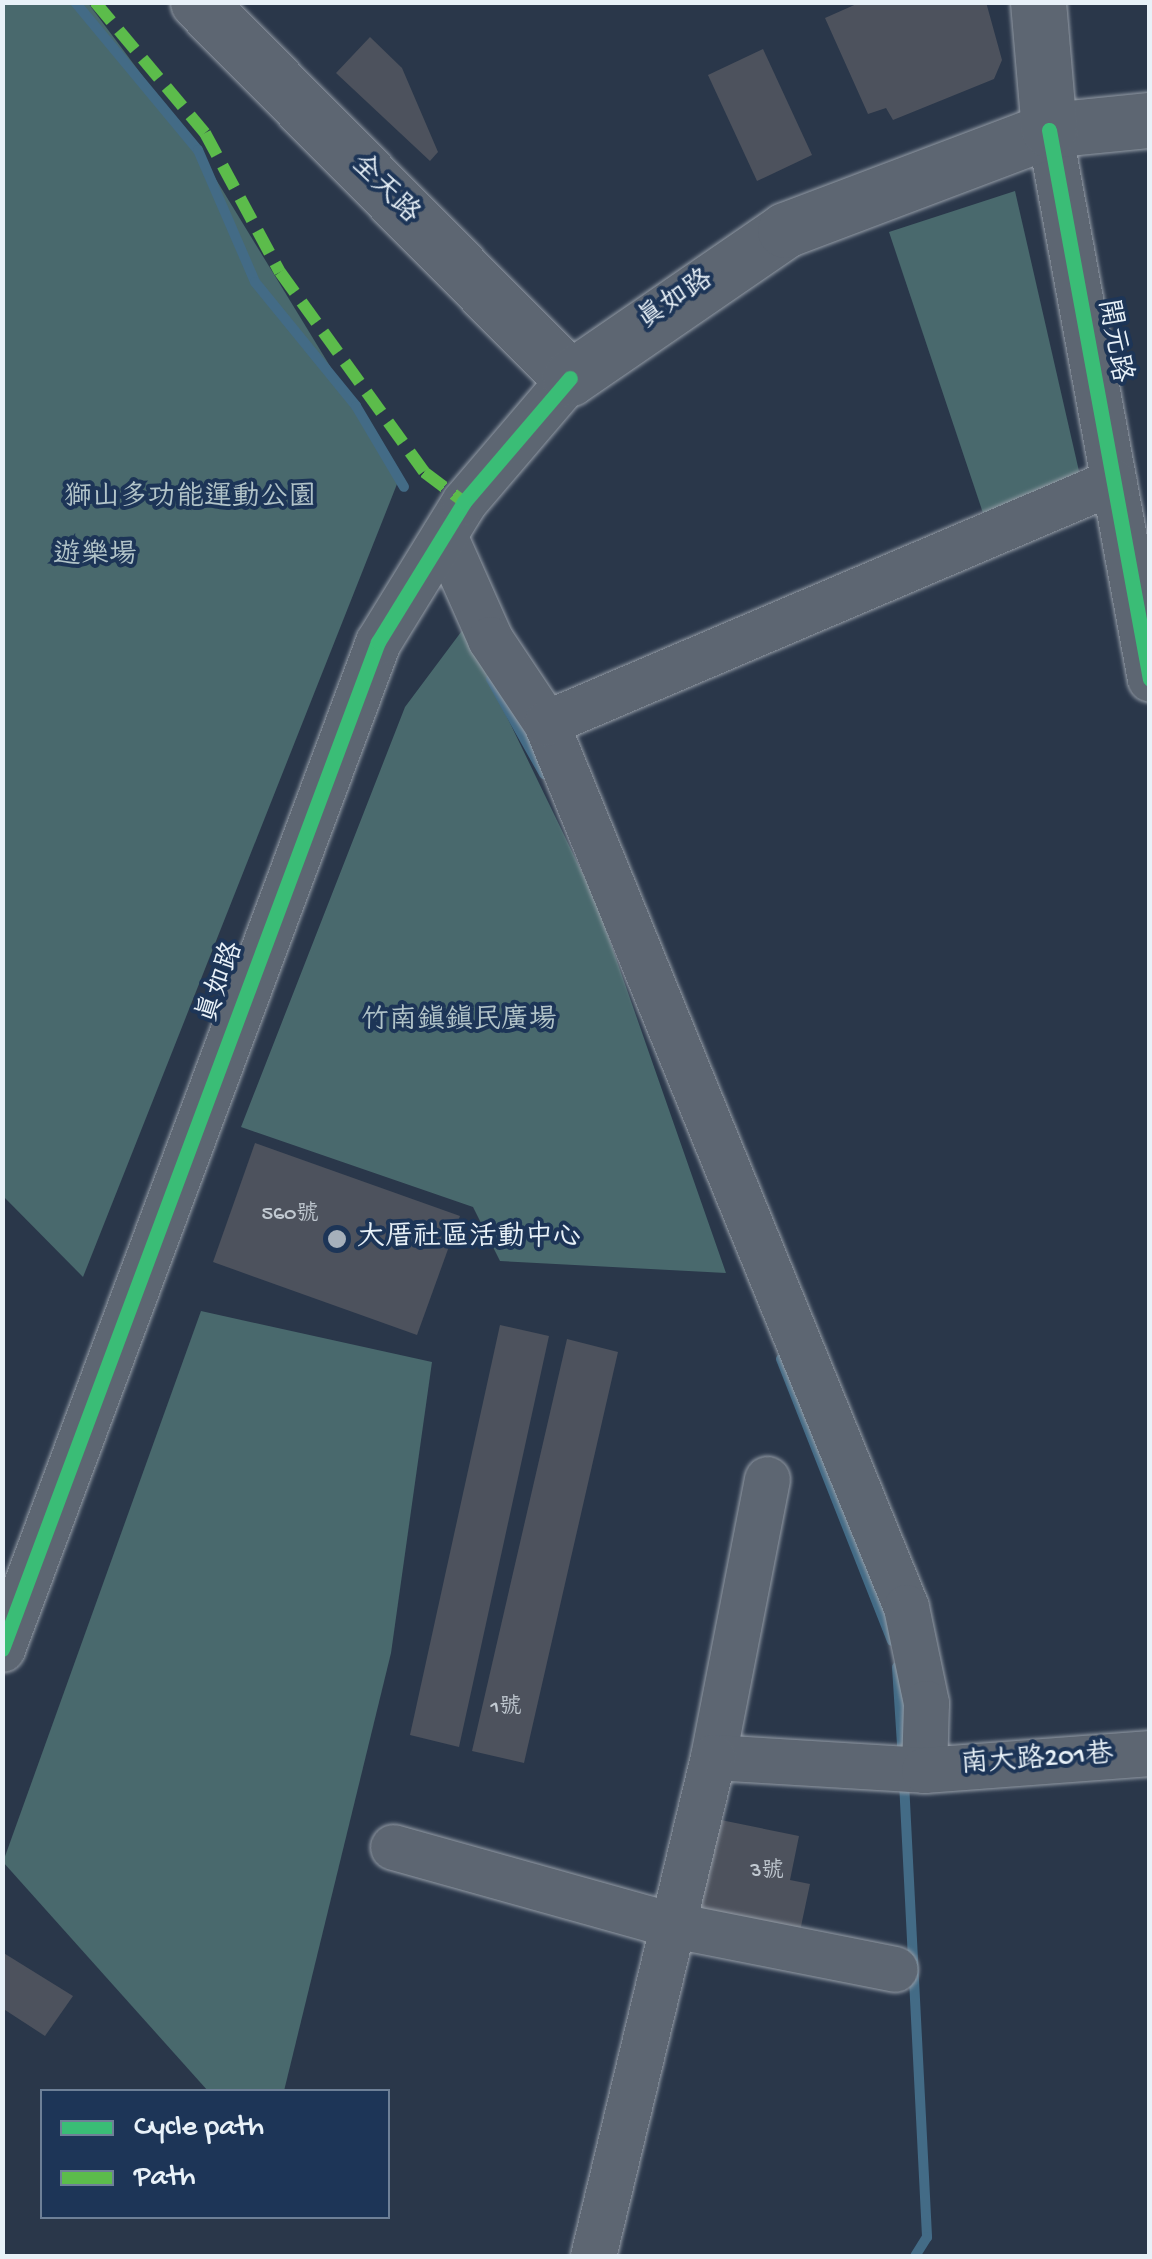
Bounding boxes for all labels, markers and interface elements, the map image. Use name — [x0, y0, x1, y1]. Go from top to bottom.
street label: 全天路 — [342, 148, 426, 232]
street label: 真如路 — [632, 264, 720, 338]
street label: 開元路 — [1089, 297, 1137, 385]
park label: 獅山多功能運動公園 — [64, 482, 316, 516]
park label: 遊樂場 — [53, 540, 137, 574]
street label: 真如路 — [192, 938, 252, 1028]
park label: 竹南鎮鎮民廣場 — [361, 1005, 557, 1039]
house number: 560號 — [261, 1203, 319, 1229]
place label: 大厝社區活動中心 — [357, 1222, 581, 1256]
marker: 大厝社區活動中心 — [326, 1228, 348, 1250]
house number: 1號 — [491, 1696, 521, 1722]
street label: 南大路201巷 — [960, 1739, 1114, 1783]
house number: 3號 — [750, 1860, 784, 1886]
legend — [40, 2089, 390, 2219]
text: Cycle path — [134, 2111, 264, 2146]
text: Path — [134, 2161, 196, 2196]

